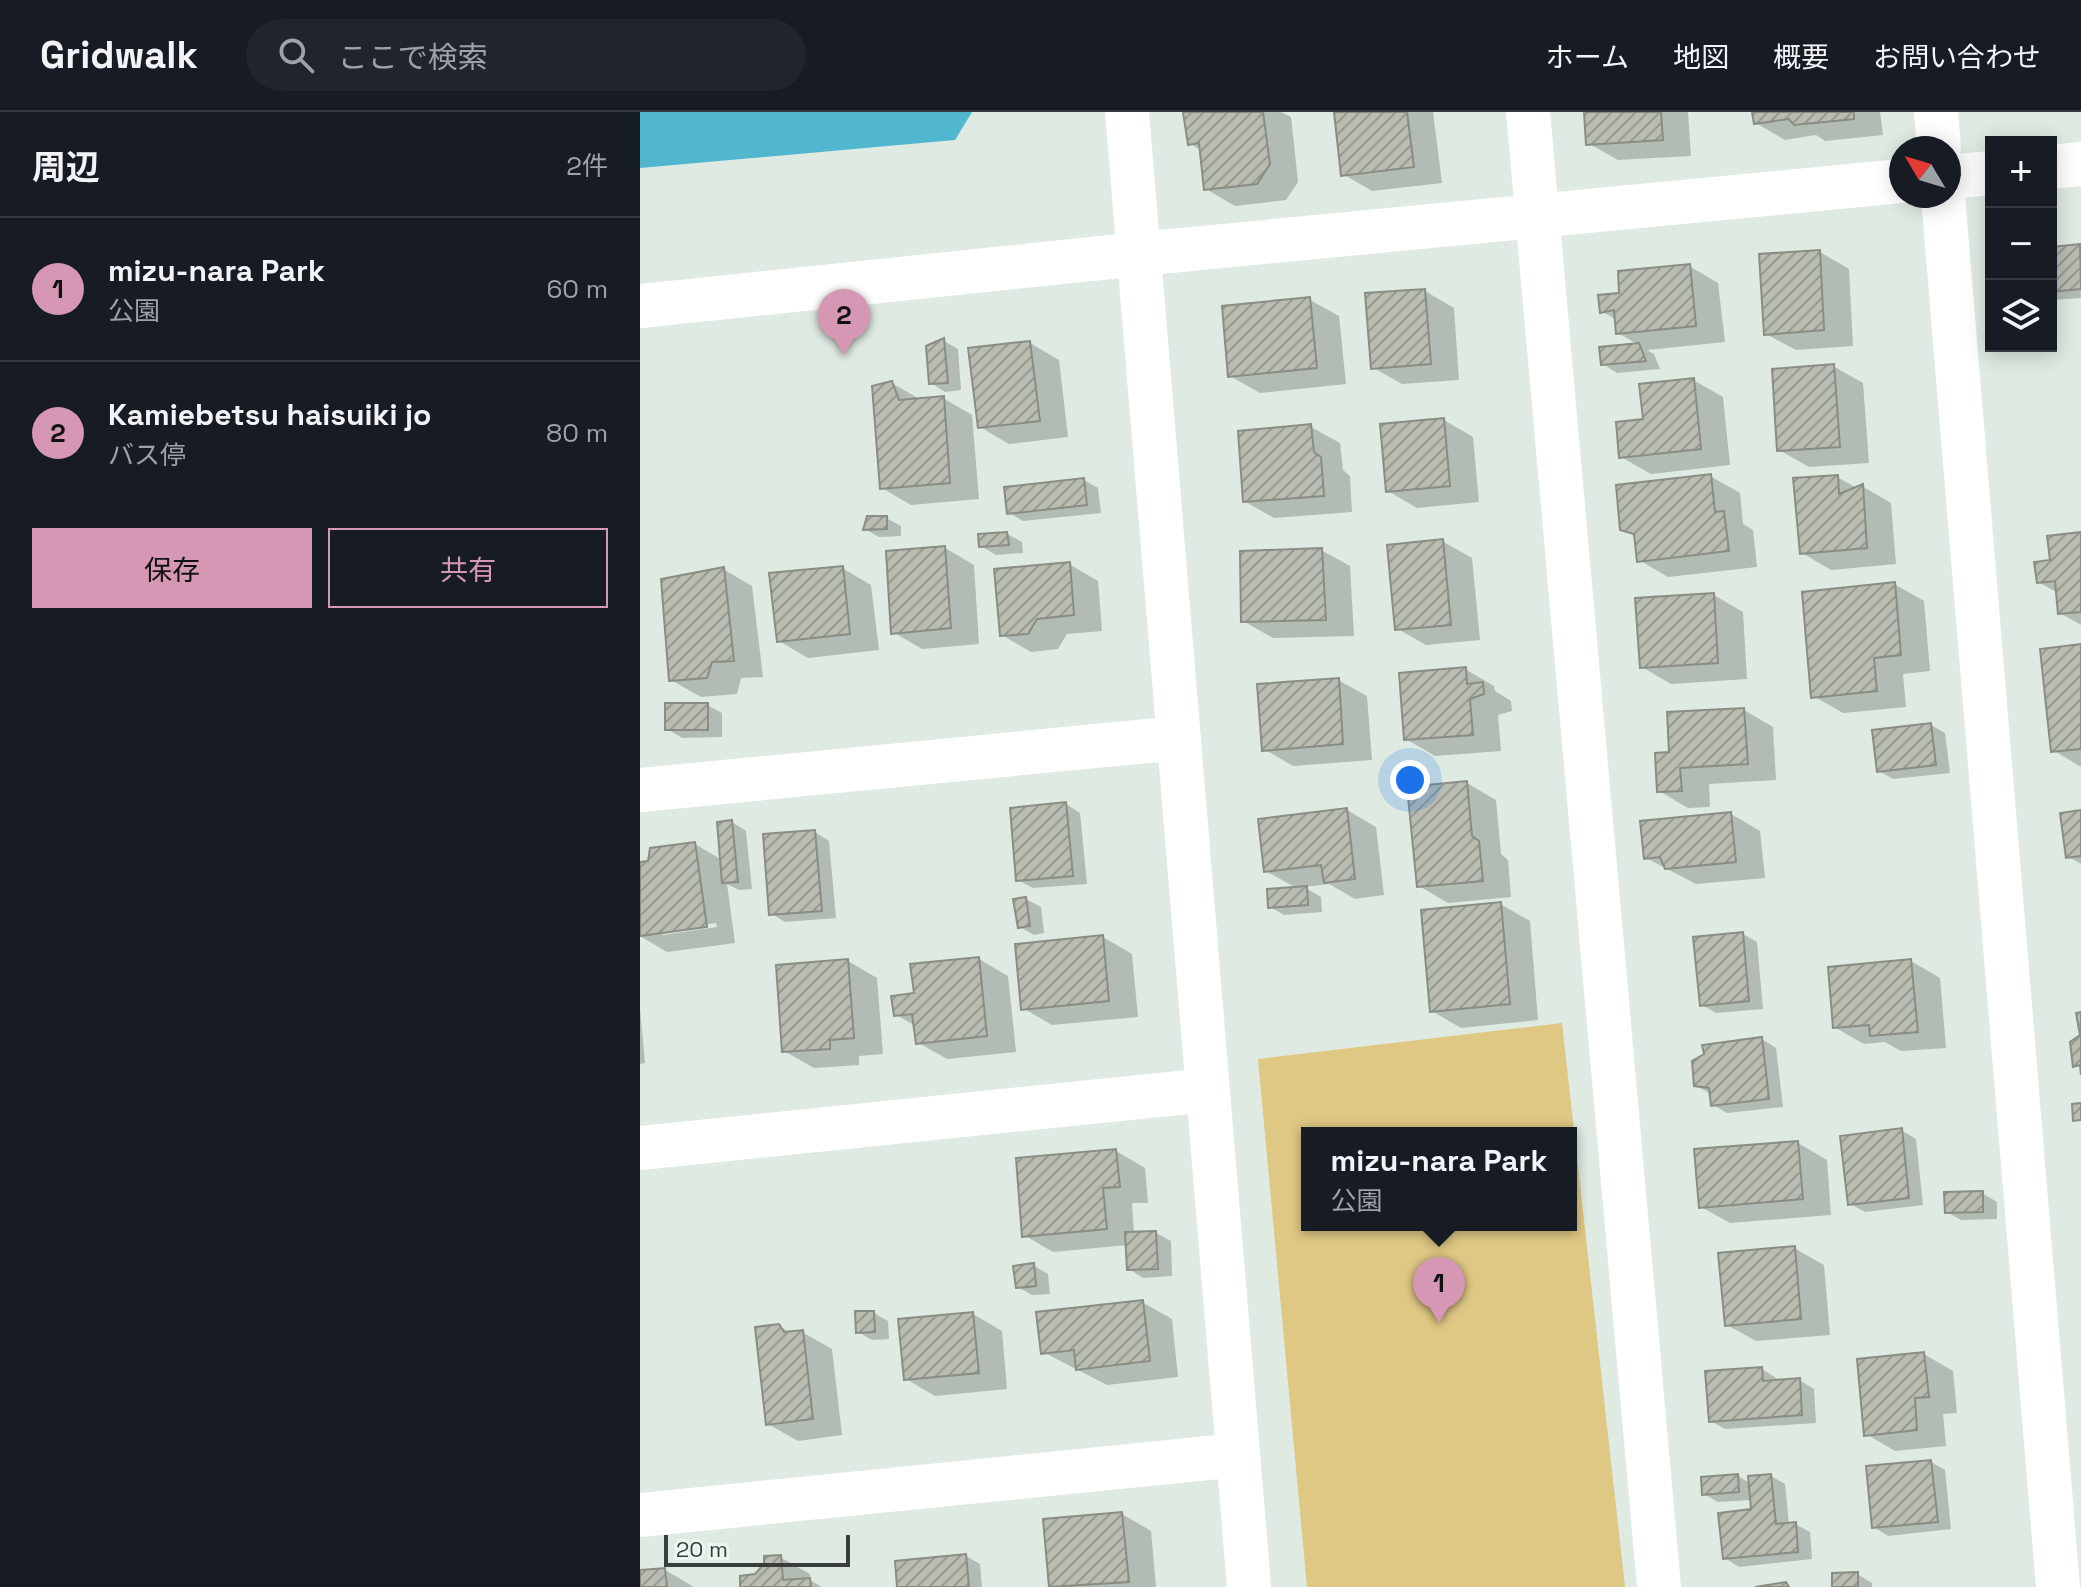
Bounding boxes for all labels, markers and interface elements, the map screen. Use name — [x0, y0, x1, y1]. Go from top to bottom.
search box — [246, 19, 806, 91]
text: Gridwalk — [40, 31, 198, 79]
icon: search — [274, 33, 318, 77]
text: ここで検索 — [338, 38, 488, 77]
text: ホーム — [1546, 39, 1629, 75]
text: 地図 — [1673, 39, 1729, 75]
text: 概要 — [1773, 39, 1829, 75]
text: お問い合わせ — [1873, 39, 2041, 75]
north arrow — [1889, 136, 1961, 208]
map controls — [1985, 136, 2057, 352]
button: + — [1985, 136, 2057, 208]
text: 周辺 — [32, 146, 100, 189]
text: 2件 — [566, 149, 608, 183]
button: − — [1985, 208, 2057, 280]
text: mizu-nara Park — [108, 251, 325, 290]
text: 1 — [52, 272, 64, 306]
text: 60 m — [546, 272, 608, 306]
button: layers — [1985, 280, 2057, 352]
pin: 2 — [818, 289, 870, 355]
text: 公園 — [108, 294, 160, 328]
text: Kamiebetsu haisuiki jo — [108, 395, 431, 434]
text: 2 — [50, 416, 66, 450]
text: 80 m — [546, 416, 608, 450]
text: バス停 — [108, 438, 186, 472]
button: 保存 — [32, 528, 312, 608]
button: 共有 — [328, 528, 608, 608]
your location — [1390, 760, 1430, 800]
popup — [1301, 1127, 1577, 1231]
text: mizu-nara Park — [1331, 1141, 1547, 1180]
text: 公園 — [1331, 1184, 1383, 1218]
pin: 1 — [1413, 1257, 1465, 1323]
scale bar — [664, 1531, 850, 1567]
text: 20 m — [676, 1535, 728, 1563]

